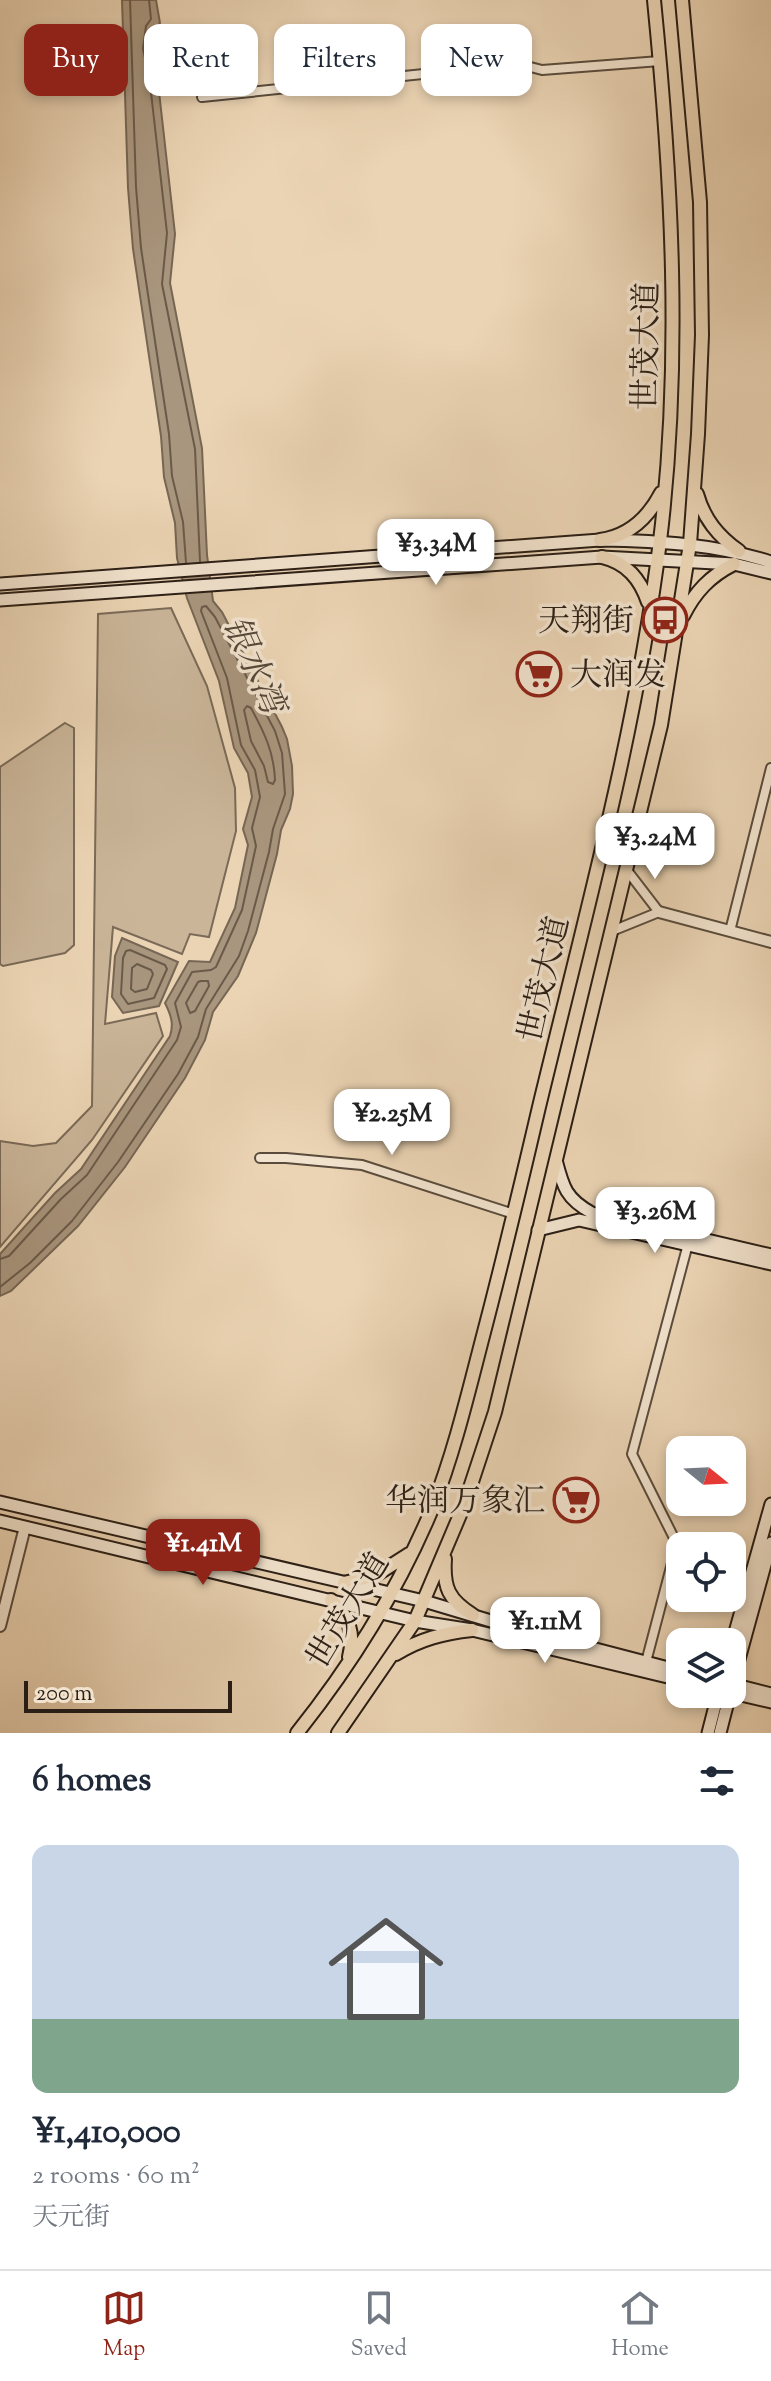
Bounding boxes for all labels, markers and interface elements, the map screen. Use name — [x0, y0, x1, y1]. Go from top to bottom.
chip: Buy — [24, 24, 128, 96]
chip: Rent — [144, 24, 258, 96]
chip: Filters — [274, 24, 405, 96]
chip: New — [421, 24, 532, 96]
street label: 世茂大道 — [624, 282, 672, 410]
pin: ¥3.34M — [371, 519, 501, 587]
text: ¥3.34M — [395, 526, 477, 563]
bus stop icon: 天翔街 — [641, 596, 689, 644]
place label: 天翔街 — [538, 600, 634, 646]
water label: 银水湾 — [209, 609, 297, 727]
supermarket icon: 大润发 — [515, 650, 563, 698]
place label: 大润发 — [570, 654, 666, 700]
pin: ¥3.24M — [590, 813, 720, 881]
text: ¥3.24M — [614, 820, 696, 857]
street label: 世茂大道 — [509, 912, 583, 1047]
pin: ¥2.25M — [327, 1089, 457, 1157]
text: ¥2.25M — [352, 1096, 432, 1133]
pin: ¥3.26M — [590, 1187, 720, 1255]
text: ¥3.26M — [614, 1194, 696, 1231]
north arrow — [666, 1436, 746, 1516]
map controls — [666, 1436, 746, 1708]
supermarket icon: 华润万象汇 — [552, 1476, 600, 1524]
place label: 华润万象汇 — [385, 1480, 545, 1526]
pin: ¥1.41M — [138, 1519, 268, 1587]
text: ¥1.41M — [164, 1526, 242, 1563]
button: locate — [666, 1532, 746, 1612]
street label: 世茂大道 — [297, 1545, 402, 1678]
pin: ¥1.11M — [480, 1597, 610, 1665]
text: ¥1.11M — [508, 1604, 582, 1641]
button: layers — [666, 1628, 746, 1708]
scale bar — [24, 1677, 232, 1713]
text: 200 m — [36, 1679, 92, 1711]
text: 6 homes — [32, 1757, 151, 1806]
icon: filters — [695, 1759, 739, 1803]
icon: home — [314, 1897, 458, 2041]
text: ¥1,410,000 — [32, 2109, 181, 2158]
text: 2 rooms · 60 m² — [32, 2158, 200, 2195]
text: 天元街 — [32, 2200, 110, 2237]
tab: Map — [102, 2286, 146, 2366]
tab: Saved — [350, 2286, 407, 2366]
tab: Home — [611, 2286, 669, 2366]

